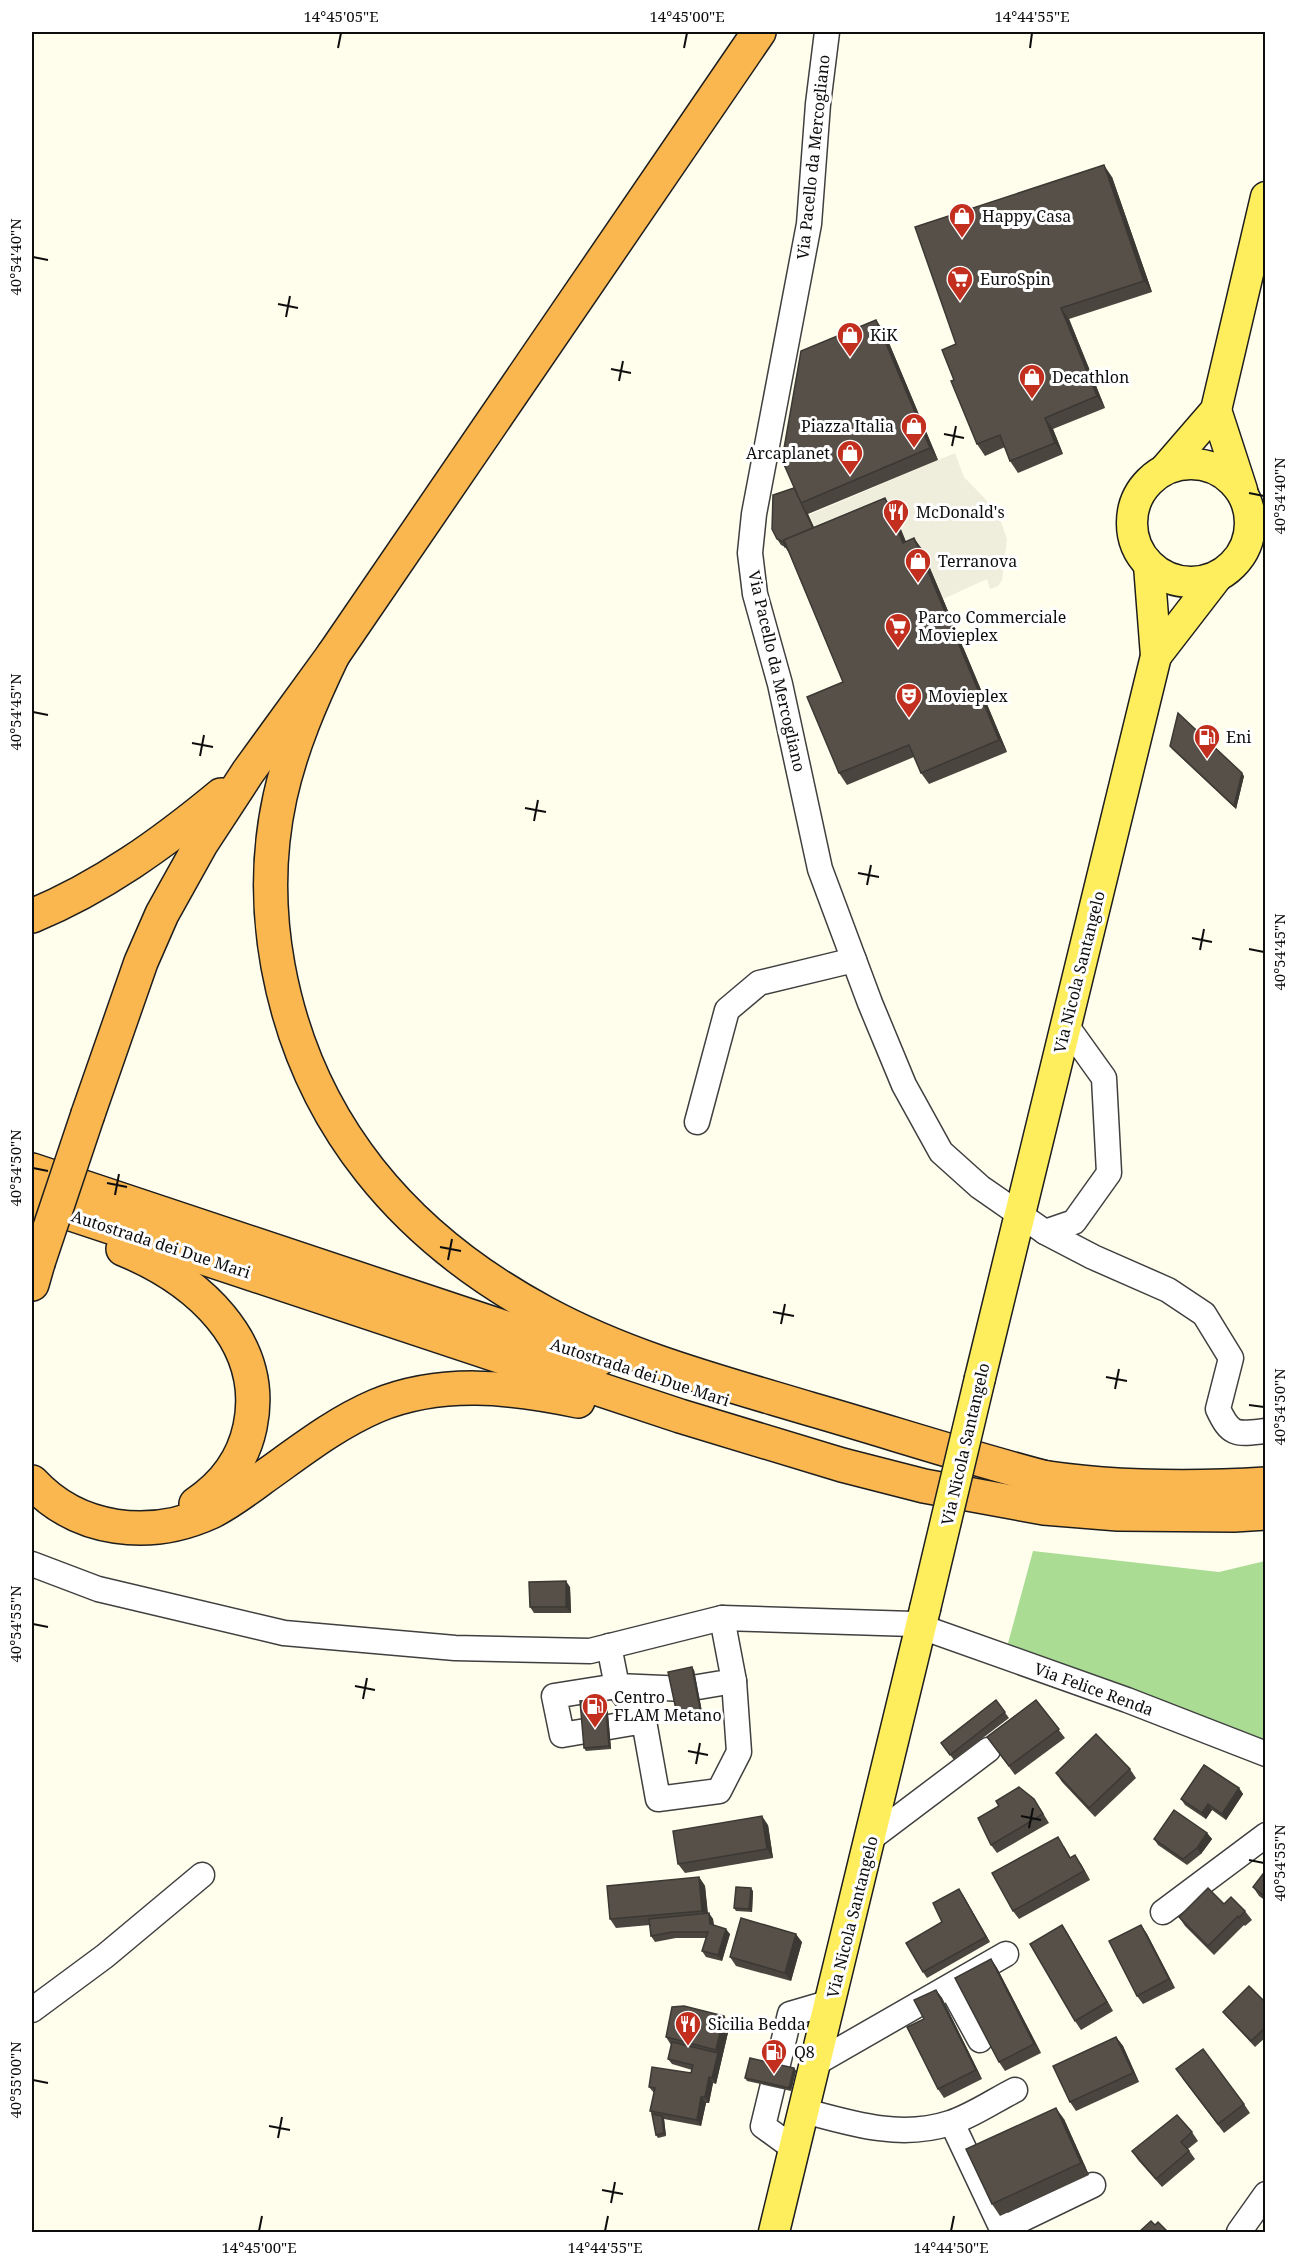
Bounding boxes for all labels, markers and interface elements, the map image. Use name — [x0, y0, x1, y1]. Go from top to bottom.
text: 14°45'05"E — [303, 6, 379, 26]
text: 14°45'00"E — [649, 6, 725, 26]
text: 14°44'55"E — [994, 6, 1070, 26]
street label: Via Pacello da Mercogliano — [791, 53, 835, 261]
shop icon: Happy Casa — [947, 201, 977, 239]
place label: Happy Casa — [982, 205, 1071, 227]
text: 40°54'40"N — [5, 218, 25, 296]
supermarket icon: EuroSpin — [945, 264, 975, 302]
place label: EuroSpin — [980, 268, 1051, 290]
shop icon: KiK — [835, 320, 865, 358]
place label: KiK — [870, 324, 898, 346]
shop icon: Decathlon — [1017, 362, 1047, 400]
place label: Decathlon — [1052, 366, 1129, 388]
shop icon: Piazza Italia — [899, 411, 929, 449]
place label: Piazza Italia — [801, 415, 894, 437]
shop icon: Arcaplanet — [835, 438, 865, 476]
place label: Arcaplanet — [746, 442, 830, 464]
text: 40°54'40"N — [1269, 457, 1289, 535]
restaurant icon: McDonald's — [881, 497, 911, 535]
place label: McDonald's — [916, 501, 1005, 523]
shop icon: Terranova — [903, 546, 933, 584]
place label: Terranova — [938, 550, 1017, 572]
street label: Via Pacello da Mercogliano — [743, 568, 811, 774]
place label: Parco Commerciale Movieplex — [918, 606, 1066, 646]
supermarket icon: Parco Commerciale Movieplex — [883, 611, 913, 649]
text: 40°54'45"N — [5, 673, 25, 751]
theatre icon: Movieplex — [894, 681, 924, 719]
place label: Movieplex — [928, 685, 1009, 707]
fuel station icon: Eni — [1192, 722, 1222, 760]
place label: Eni — [1226, 726, 1251, 748]
street label: Via Nicola Santangelo — [1048, 889, 1110, 1055]
text: 40°54'45"N — [1269, 913, 1289, 991]
text: 40°54'50"N — [5, 1129, 25, 1207]
street label: Autostrada dei Due Mari — [69, 1205, 253, 1283]
street label: Autostrada dei Due Mari — [548, 1333, 732, 1411]
street label: Via Nicola Santangelo — [936, 1361, 994, 1527]
text: 40°54'50"N — [1269, 1368, 1289, 1446]
text: 40°54'55"N — [5, 1585, 25, 1663]
street label: Via Felice Renda — [1031, 1657, 1157, 1721]
place label: Centro FLAM Metano — [614, 1686, 722, 1726]
fuel station icon: Centro FLAM Metano — [580, 1691, 610, 1729]
text: 40°54'55"N — [1269, 1824, 1289, 1902]
street label: Via Nicola Santangelo — [821, 1834, 883, 2000]
restaurant icon: Sicilia Bedda — [673, 2009, 703, 2047]
place label: Sicilia Bedda — [708, 2013, 806, 2035]
fuel station icon: Q8 — [759, 2037, 789, 2075]
text: 40°55'00"N — [5, 2041, 25, 2119]
place label: Q8 — [794, 2041, 815, 2063]
text: 14°45'00"E — [221, 2237, 297, 2257]
text: 14°44'55"E — [567, 2237, 643, 2257]
text: 14°44'50"E — [913, 2237, 989, 2257]

